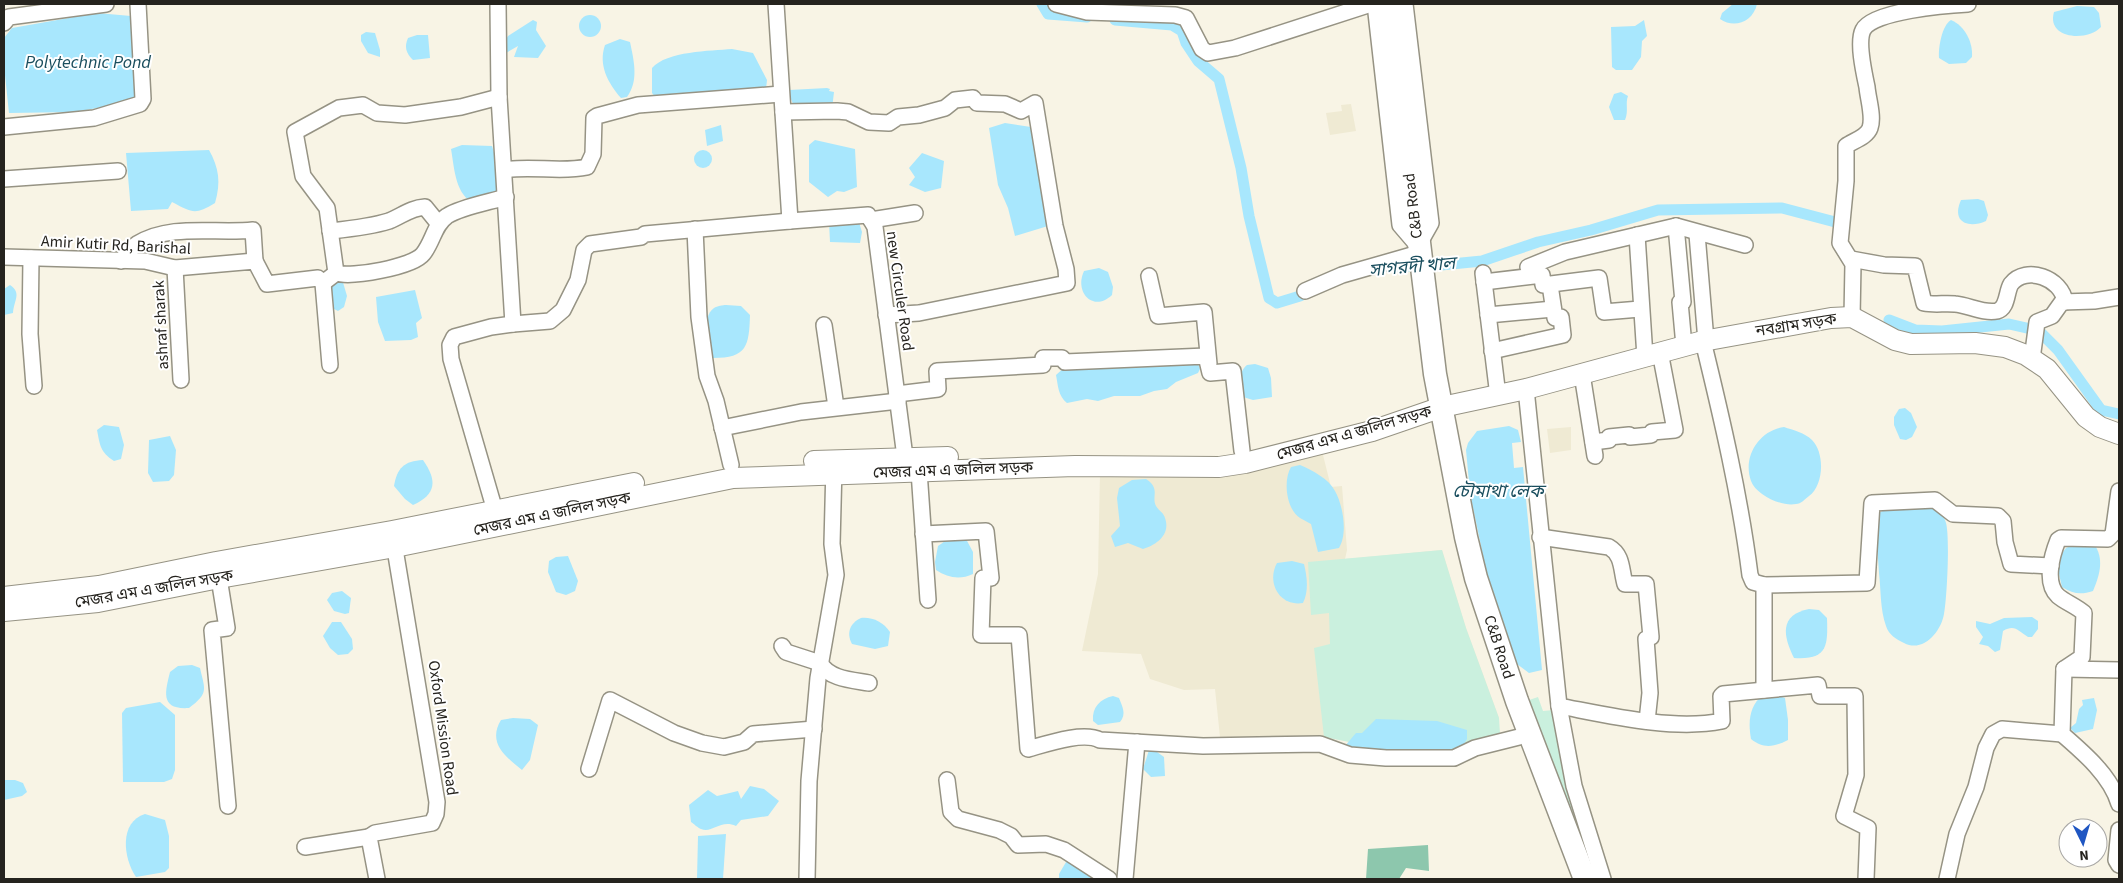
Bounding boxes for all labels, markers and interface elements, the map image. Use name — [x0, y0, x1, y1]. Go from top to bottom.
water label: Polytechnic Pond — [25, 50, 151, 75]
street label: C&B Road — [1398, 172, 1428, 240]
street label: Amir Kutir Rd, Barishal — [41, 230, 191, 260]
street label: new Circuler Road — [881, 230, 919, 352]
water label: সাগরদী খাল — [1368, 250, 1460, 283]
street label: ashraf sharak — [148, 280, 174, 370]
street label: নবগ্রাম সড়ক — [1753, 308, 1839, 342]
street label: মেজর এম এ জলিল সড়ক — [1274, 400, 1435, 466]
street label: মেজর এম এ জলিল সড়ক — [872, 456, 1035, 484]
water label: চৌমাথা লেক — [1453, 479, 1547, 504]
street label: মেজর এম এ জলিল সড়ক — [471, 486, 634, 541]
street label: মেজর এম এ জলিল সড়ক — [73, 564, 236, 614]
street label: C&B Road — [1478, 612, 1520, 682]
street label: Oxford Mission Road — [423, 659, 463, 797]
north arrow — [2058, 818, 2108, 868]
text: N — [2079, 845, 2090, 865]

